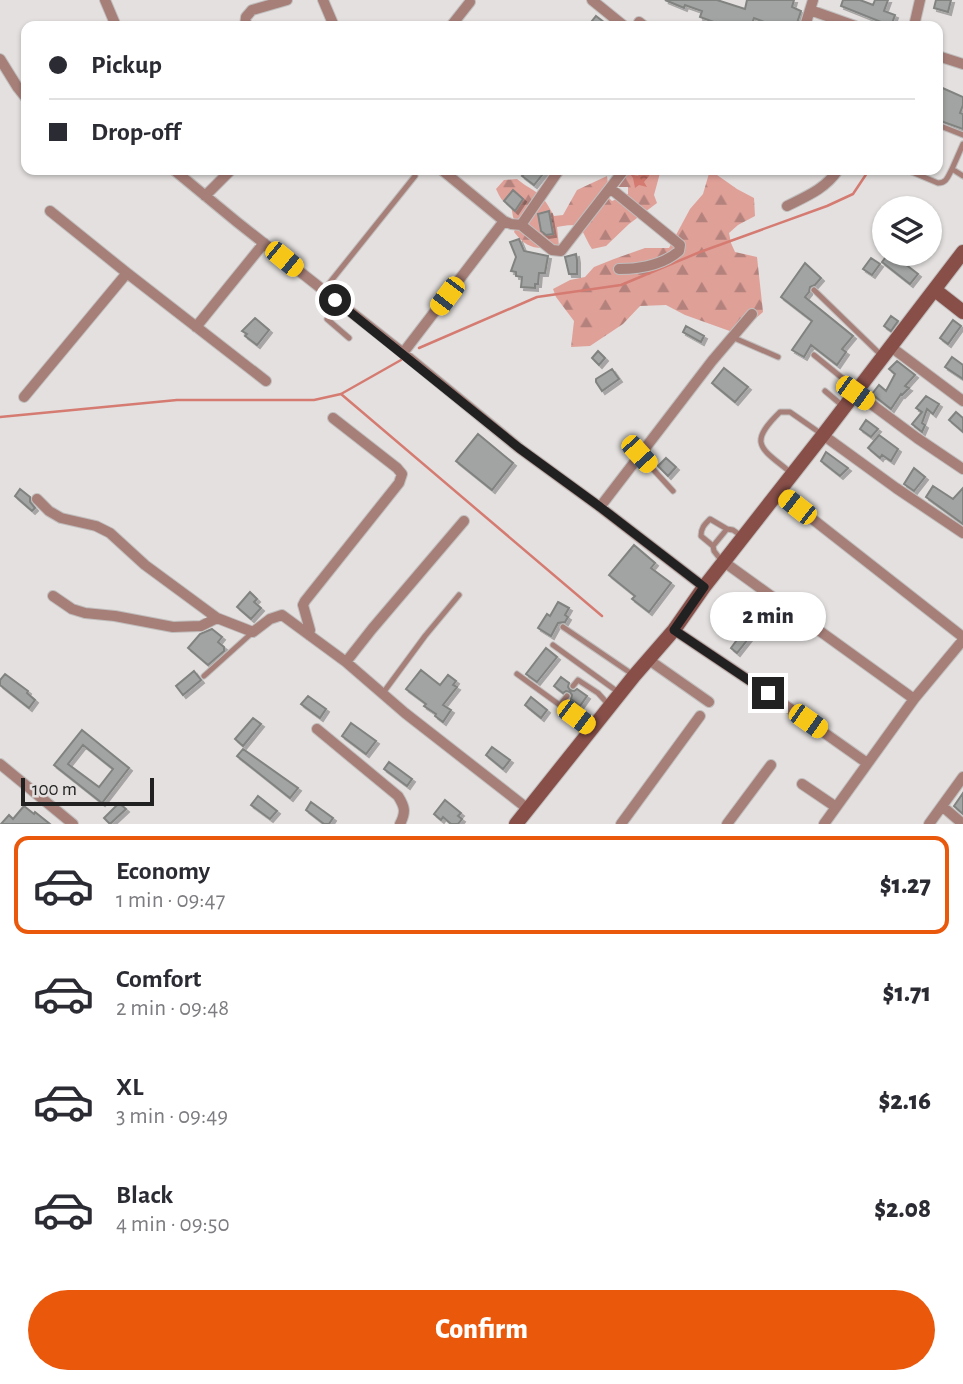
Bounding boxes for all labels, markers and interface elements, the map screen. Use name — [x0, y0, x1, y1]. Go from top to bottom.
text: Pickup — [91, 52, 162, 78]
text: Drop-off — [91, 119, 180, 145]
map controls — [872, 196, 942, 266]
button: layers — [872, 196, 942, 266]
car — [262, 238, 307, 280]
car — [426, 273, 469, 319]
route start — [319, 284, 351, 316]
car — [832, 372, 879, 414]
car — [618, 431, 661, 477]
car — [774, 486, 821, 528]
callout: 2 min — [710, 592, 826, 640]
text: 2 min — [742, 605, 794, 628]
route end — [752, 677, 784, 709]
car — [553, 696, 600, 738]
car — [785, 700, 832, 742]
scale bar — [21, 775, 154, 807]
text: 100 m — [32, 780, 77, 799]
icon: car — [32, 854, 95, 917]
text: Economy — [116, 858, 210, 884]
text: $1.27 — [880, 872, 931, 898]
text: 1 min · 09:47 — [116, 889, 225, 912]
icon: car — [32, 962, 95, 1025]
text: Comfort — [116, 966, 201, 992]
text: $1.71 — [883, 980, 931, 1006]
text: 2 min · 09:48 — [116, 997, 229, 1020]
icon: car — [32, 1070, 95, 1133]
text: XL — [116, 1074, 143, 1100]
text: $2.16 — [878, 1088, 931, 1114]
text: 3 min · 09:49 — [116, 1105, 228, 1128]
icon: car — [32, 1178, 95, 1241]
text: Black — [116, 1182, 173, 1208]
text: $2.08 — [874, 1196, 931, 1222]
text: 4 min · 09:50 — [116, 1213, 230, 1236]
button: Confirm — [28, 1290, 935, 1370]

